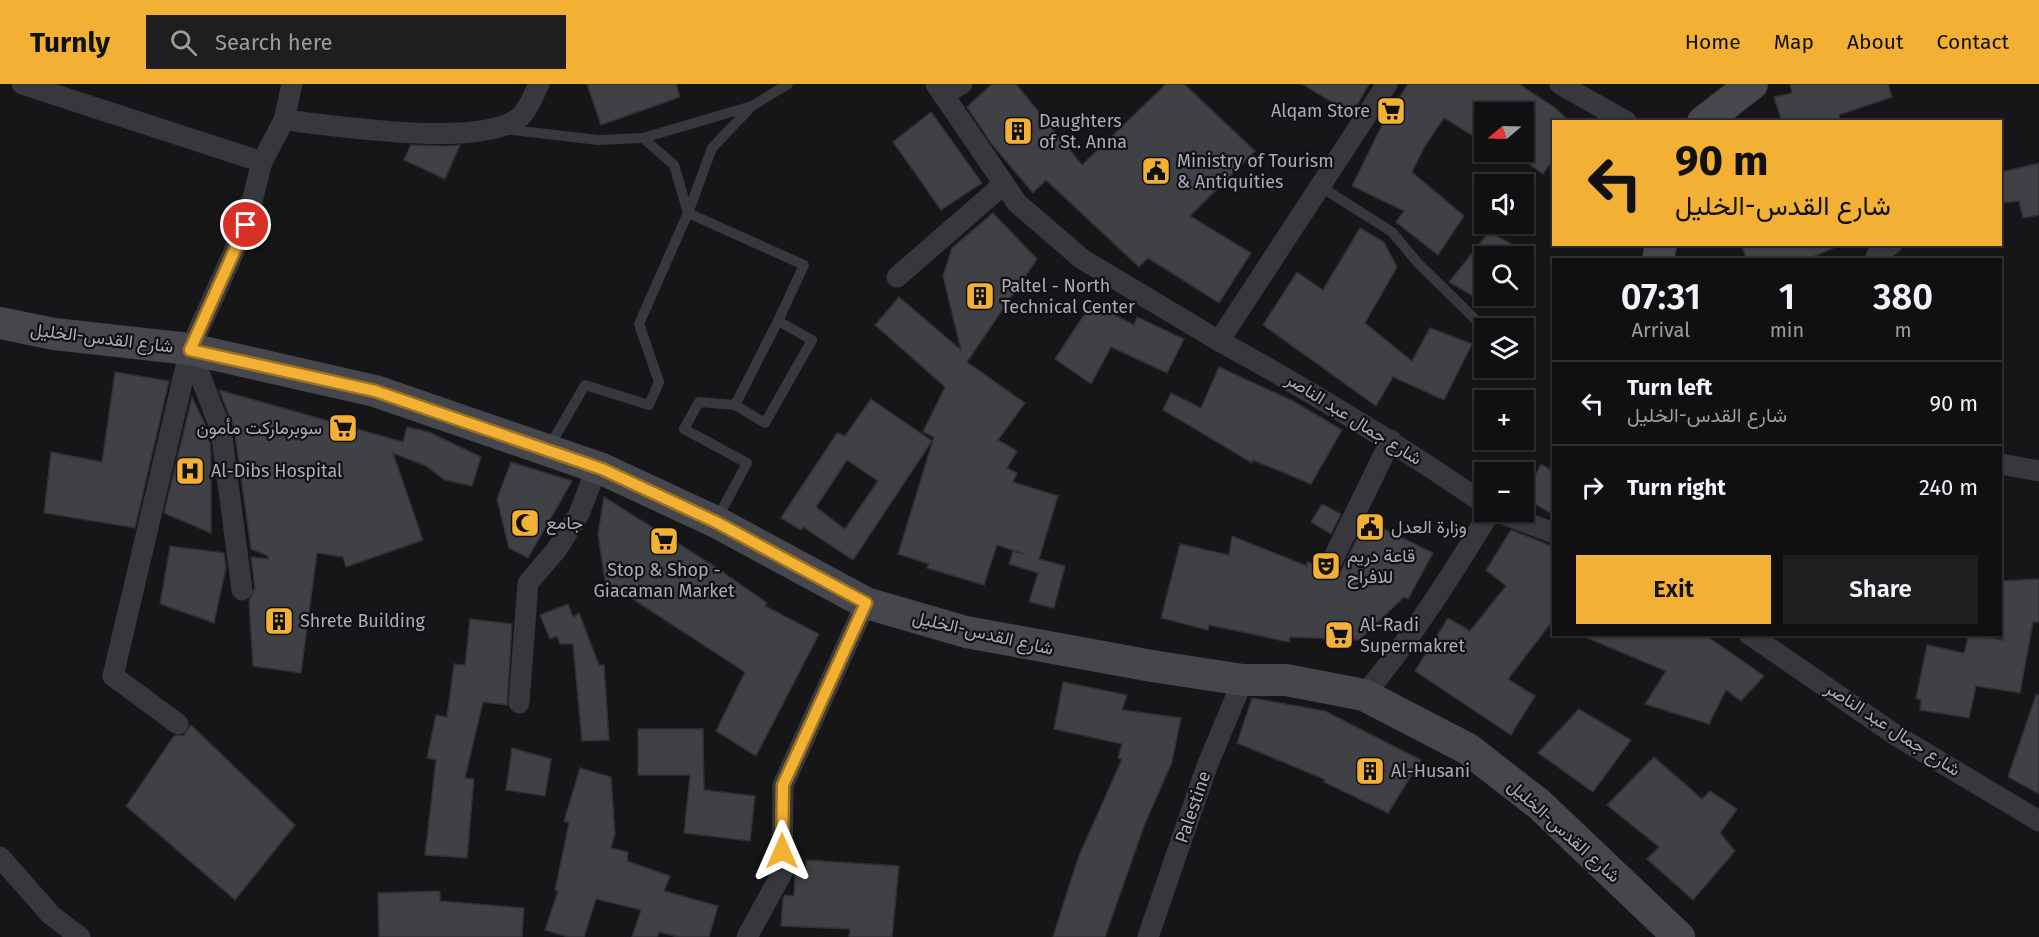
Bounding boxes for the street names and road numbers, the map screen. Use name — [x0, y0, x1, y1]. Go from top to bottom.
street label: شارع القدس-الخليل — [29, 318, 175, 359]
street label: شارع جمال عبد الناصر — [1280, 368, 1426, 471]
street label: شارع القدس-الخليل — [910, 606, 1056, 661]
street label: شارع جمال عبد الناصر — [1820, 677, 1965, 782]
street label: Palestine — [1170, 768, 1216, 846]
street label: شارع القدس-الخليل — [1502, 775, 1625, 888]

